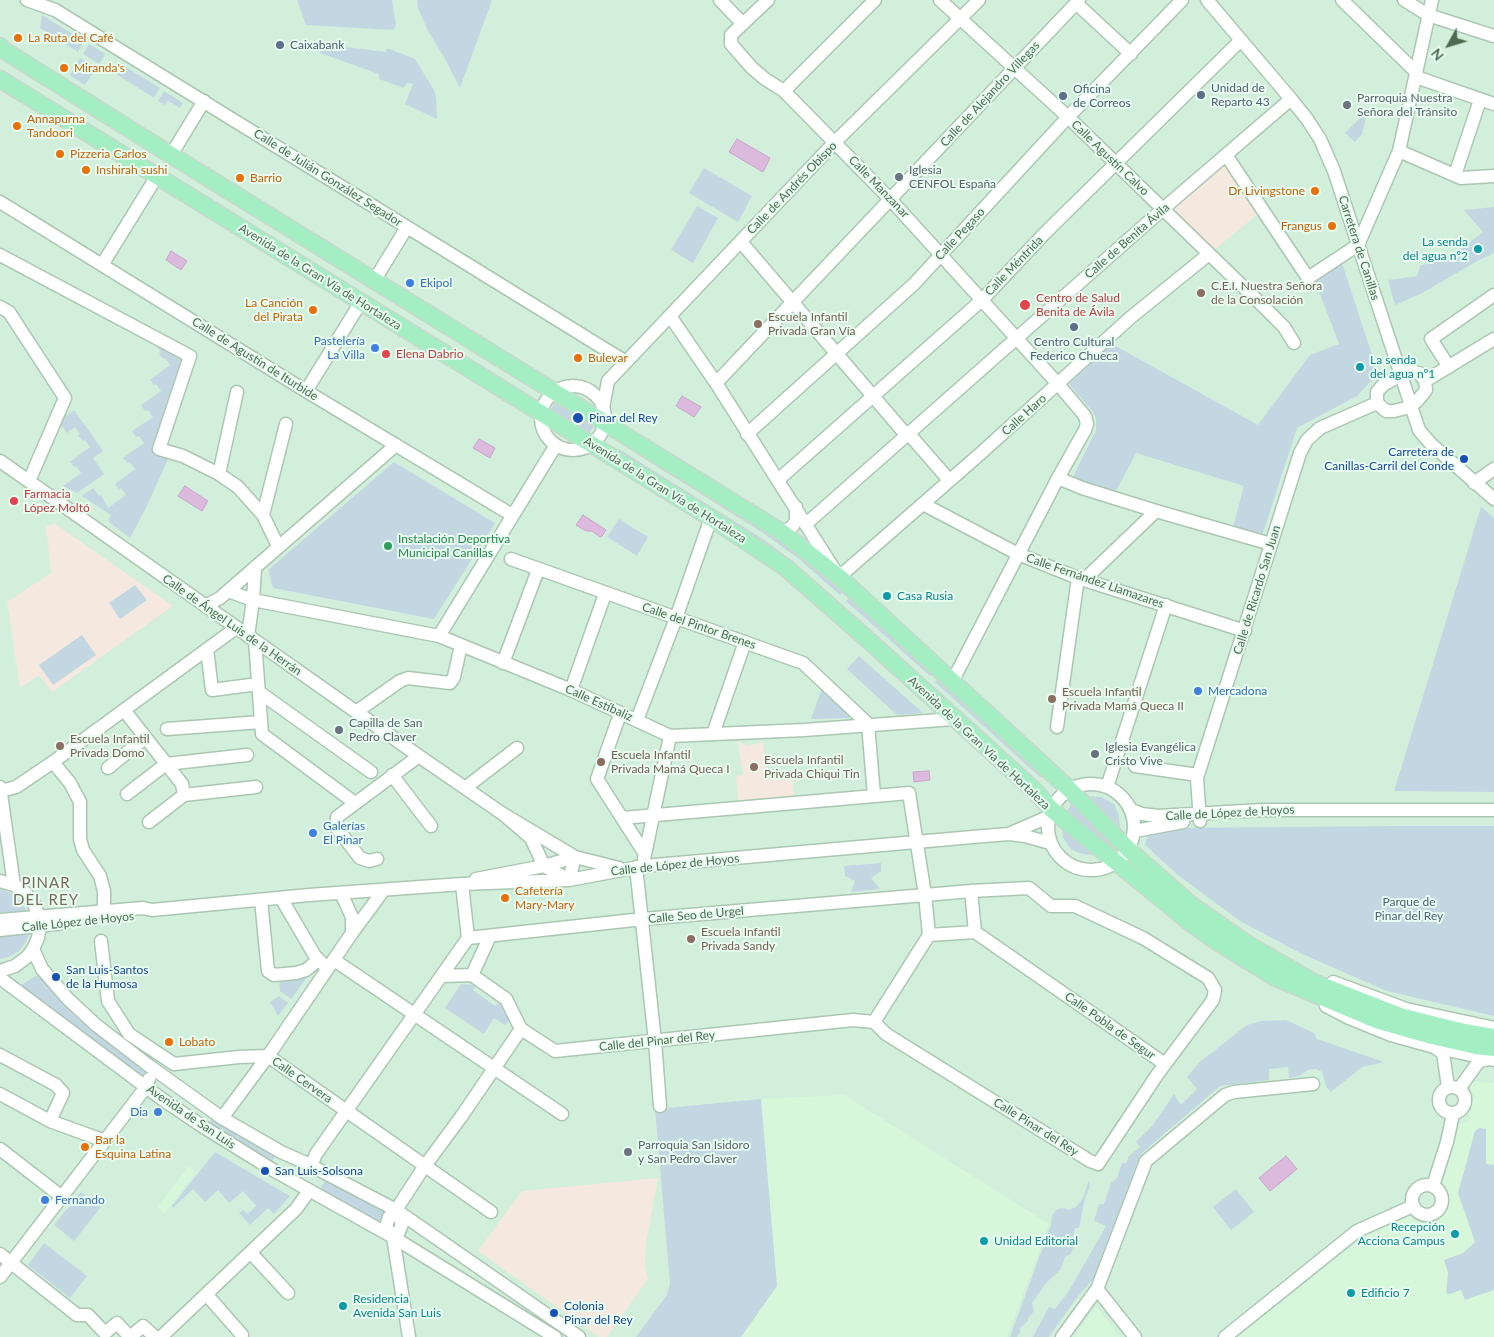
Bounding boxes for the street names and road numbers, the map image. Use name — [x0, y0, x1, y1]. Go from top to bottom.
street label: Calle de Alejandro Villegas — [937, 38, 1043, 150]
street label: Calle Agustín Calvo — [1068, 117, 1152, 199]
street label: Calle de Julián González Segador — [251, 126, 405, 230]
street label: Calle de Andrés Obispo — [744, 139, 840, 237]
street label: Calle Manzanar — [846, 153, 912, 221]
street label: Carretera de Canillas — [1335, 194, 1383, 302]
street label: Calle de Benita Ávila — [1082, 200, 1172, 282]
street label: Calle Pegaso — [932, 205, 988, 263]
street label: Avenida de la Gran Vía de Hortaleza — [236, 221, 404, 333]
street label: Calle Méntrida — [982, 233, 1046, 299]
street label: Calle de Agustín de Iturbide — [189, 314, 321, 404]
street label: Calle Haro — [999, 391, 1049, 439]
street label: Avenida de la Gran Vía de Hortaleza — [581, 434, 749, 546]
street label: Calle de Ricardo San Juan — [1230, 524, 1284, 656]
street label: Calle Fernández Llamazares — [1024, 551, 1166, 611]
street label: Calle de Ángel Luis de la Herrán — [160, 571, 304, 679]
street label: Calle del Pintor Brenes — [640, 600, 758, 652]
street label: Avenida de la Gran Vía de Hortaleza — [905, 673, 1053, 813]
street label: Calle Estíbaliz — [563, 682, 635, 724]
street label: Calle de López de Hoyos — [1165, 802, 1295, 824]
street label: Calle de López de Hoyos — [610, 851, 740, 879]
street label: Calle Seo de Urgel — [648, 904, 744, 926]
street label: Calle López de Hoyos — [21, 909, 135, 935]
street label: Calle Pobla de Segur — [1062, 989, 1158, 1063]
street label: Calle del Pinar del Rey — [598, 1028, 716, 1054]
street label: Calle Cervera — [269, 1054, 335, 1106]
street label: Avenida de San Luis — [144, 1082, 238, 1152]
street label: Calle Pinar del Rey — [991, 1095, 1081, 1159]

